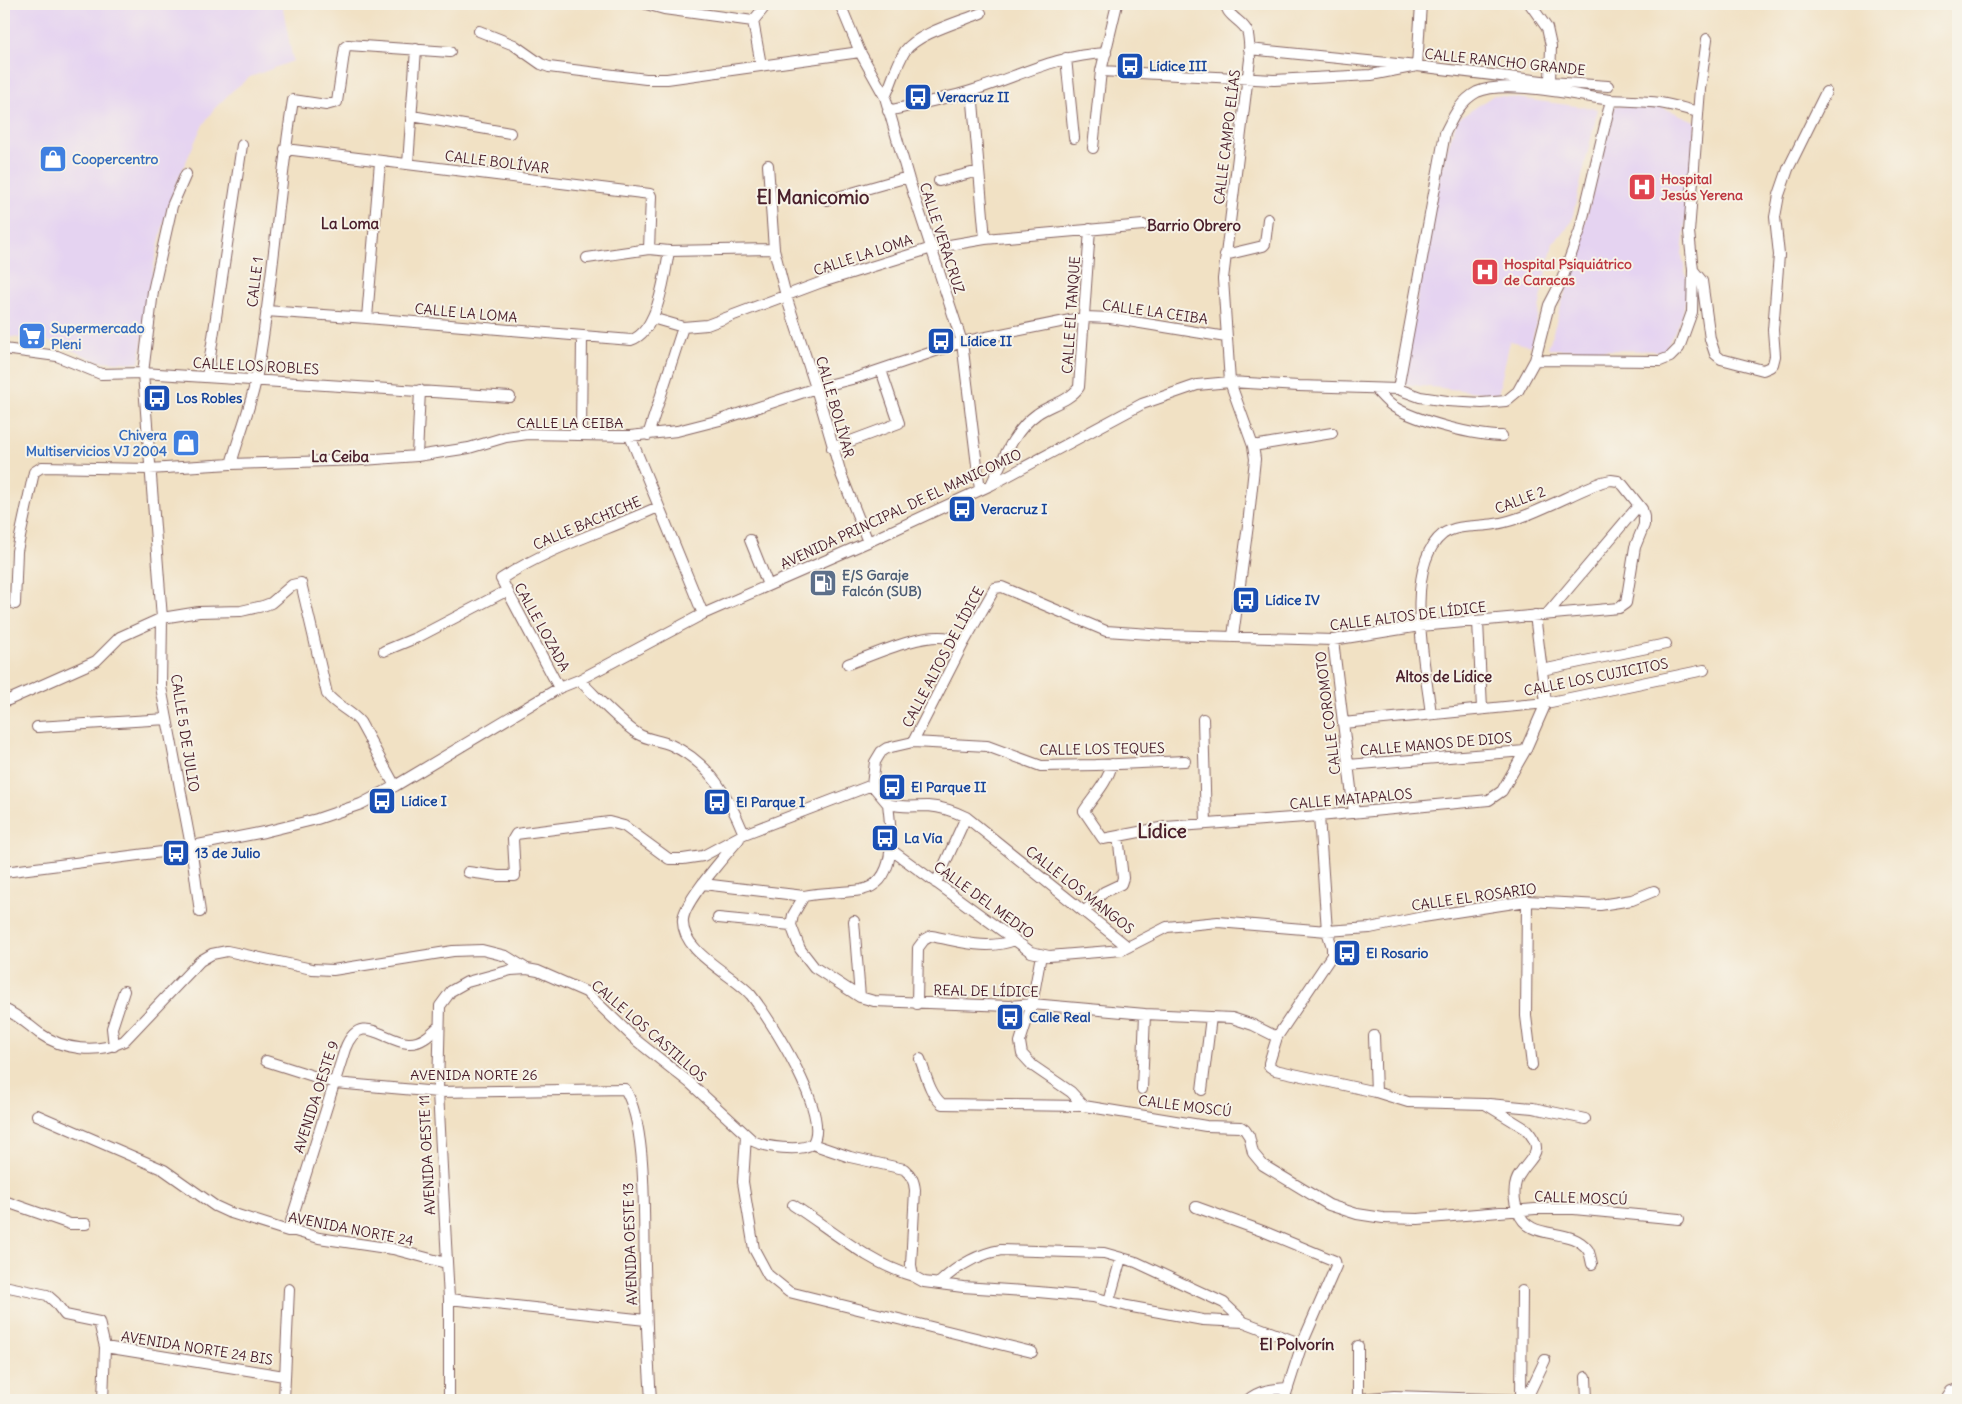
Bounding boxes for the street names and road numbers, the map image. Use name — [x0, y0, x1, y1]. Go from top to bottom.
street label: CALLE RANCHO GRANDE — [1424, 45, 1586, 79]
street label: CALLE CAMPO ELÍAS — [1210, 68, 1244, 206]
street label: CALLE BOLÍVAR — [444, 147, 550, 177]
street label: CALLE VERACRUZ — [916, 180, 968, 296]
street label: CALLE LA LOMA — [811, 230, 915, 280]
street label: CALLE 1 — [243, 256, 267, 308]
street label: CALLE EL TANQUE — [1058, 256, 1084, 374]
street label: CALLE LA CEIBA — [1101, 296, 1209, 328]
street label: CALLE LA LOMA — [414, 300, 518, 326]
street label: CALLE LOS ROBLES — [192, 354, 320, 378]
street label: CALLE BOLÍVAR — [812, 354, 858, 460]
street label: CALLE LA CEIBA — [517, 414, 623, 432]
street label: AVENIDA PRINCIPAL DE EL MANICOMIO — [777, 445, 1025, 573]
street label: CALLE 2 — [1492, 482, 1548, 518]
street label: CALLE BACHICHE — [530, 492, 644, 554]
street label: CALLE LOZADA — [510, 580, 574, 674]
street label: CALLE ALTOS DE LÍDICE — [898, 583, 988, 731]
street label: CALLE ALTOS DE LÍDICE — [1329, 597, 1487, 635]
street label: CALLE COROMOTO — [1311, 650, 1344, 776]
street label: CALLE LOS CUJICITOS — [1522, 654, 1670, 700]
street label: CALLE 5 DE JULIO — [167, 673, 203, 793]
street label: CALLE MANOS DE DIOS — [1359, 728, 1513, 760]
street label: CALLE LOS TEQUES — [1039, 739, 1165, 759]
street label: CALLE MATAPALOS — [1289, 785, 1413, 813]
street label: CALLE LOS MANGOS — [1022, 842, 1138, 938]
street label: CALLE DEL MEDIO — [930, 857, 1038, 943]
street label: CALLE EL ROSARIO — [1410, 879, 1538, 915]
street label: CALLE LOS CASTILLOS — [588, 976, 710, 1086]
street label: REAL DE LÍDICE — [933, 981, 1039, 1001]
street label: AVENIDA OESTE 9 — [289, 1038, 343, 1156]
street label: AVENIDA NORTE 26 — [410, 1066, 538, 1084]
street label: CALLE MOSCÚ — [1137, 1091, 1233, 1121]
street label: AVENIDA OESTE 11 — [415, 1094, 439, 1216]
street label: AVENIDA OESTE 13 — [619, 1182, 641, 1306]
street label: CALLE MOSCÚ — [1534, 1187, 1628, 1209]
street label: AVENIDA NORTE 24 — [287, 1208, 415, 1250]
street label: AVENIDA NORTE 24 BIS — [120, 1327, 274, 1369]

